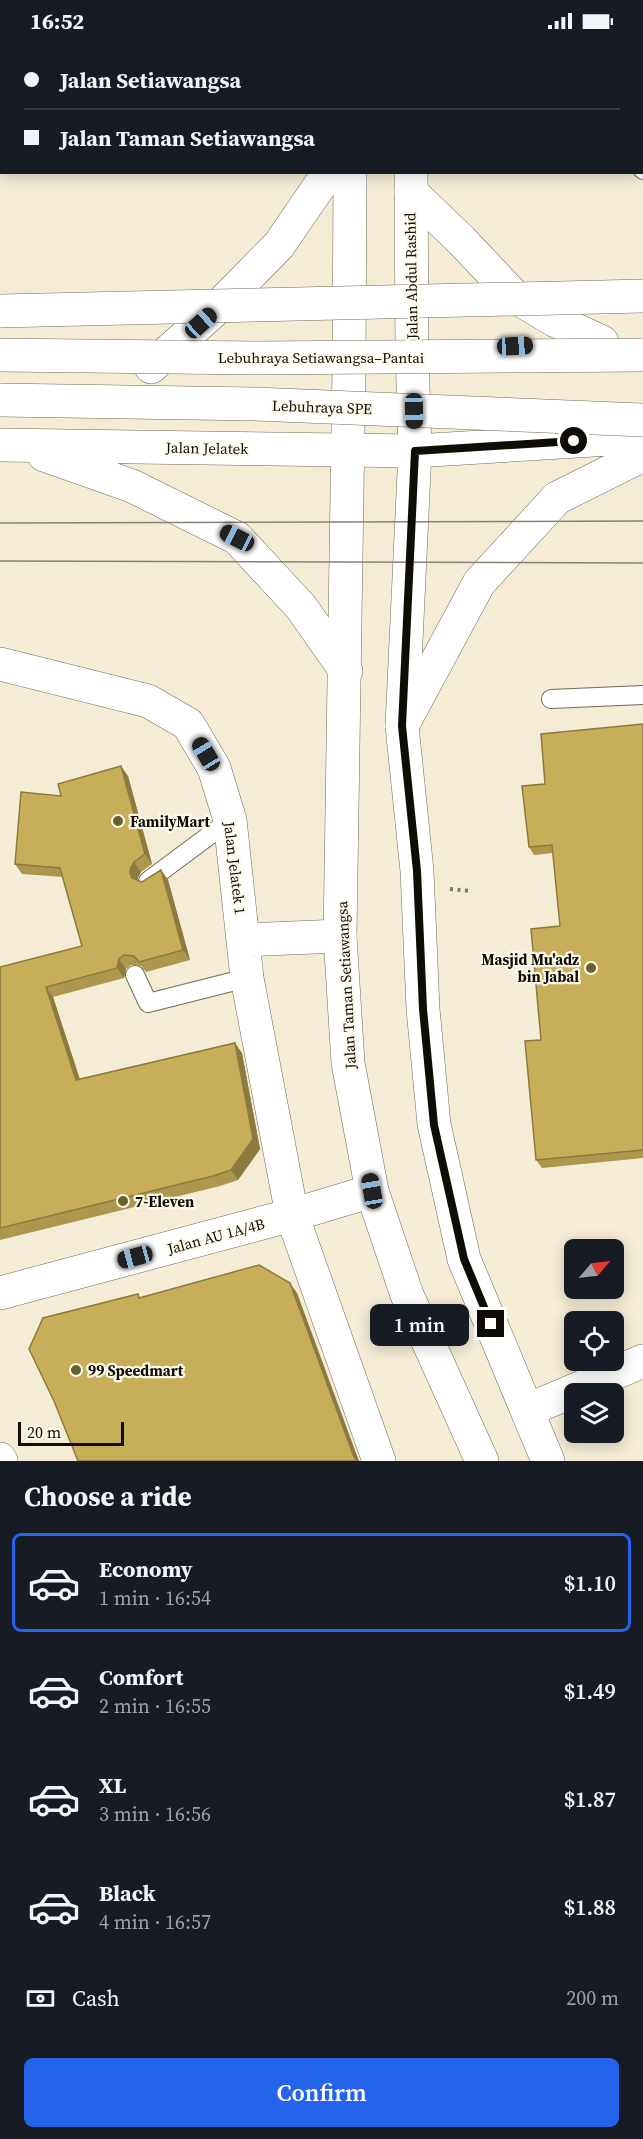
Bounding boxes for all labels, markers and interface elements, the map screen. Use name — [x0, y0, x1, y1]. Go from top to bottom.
text: 16:52 — [30, 6, 84, 36]
text: Jalan Setiawangsa — [60, 65, 241, 95]
text: Jalan Taman Setiawangsa — [60, 123, 315, 153]
street label: Jalan Abdul Rashid — [399, 212, 423, 341]
car — [182, 304, 220, 342]
car — [497, 336, 533, 356]
street label: Lebuhraya Setiawangsa–Pantai — [218, 347, 424, 368]
car — [405, 393, 423, 429]
street label: Lebuhraya SPE — [272, 395, 372, 419]
route start — [560, 427, 587, 454]
street label: Jalan Jelatek — [164, 437, 249, 459]
car — [217, 522, 257, 554]
car — [189, 734, 223, 774]
place label: FamilyMart — [130, 811, 211, 832]
marker: FamilyMart — [111, 814, 125, 828]
street label: Jalan Jelatek 1 — [219, 819, 251, 916]
street label: Jalan Taman Setiawangsa — [331, 900, 361, 1071]
place label: Masjid Mu'adz bin Jabal — [481, 949, 579, 987]
marker: Masjid Mu'adz bin Jabal — [584, 961, 598, 975]
car — [360, 1172, 384, 1210]
place label: 7-Eleven — [135, 1191, 194, 1212]
marker: 7-Eleven — [116, 1194, 130, 1208]
street label: Jalan AU 1A/4B — [164, 1213, 267, 1259]
north arrow — [564, 1239, 624, 1299]
map controls — [564, 1239, 624, 1443]
car — [115, 1244, 155, 1270]
callout: 1 min — [371, 1303, 470, 1345]
route end — [477, 1310, 504, 1337]
text: 1 min — [394, 1311, 445, 1339]
button: locate — [564, 1311, 624, 1371]
place label: 99 Speedmart — [88, 1360, 184, 1381]
marker: 99 Speedmart — [69, 1363, 83, 1377]
button: layers — [564, 1383, 624, 1443]
scale bar — [18, 1419, 124, 1446]
text: 20 m — [27, 1421, 61, 1443]
text: Choose a ride — [24, 1478, 192, 1515]
text: Economy — [99, 1554, 193, 1584]
icon: car — [27, 1556, 81, 1610]
text: $1.10 — [564, 1568, 616, 1598]
text: 1 min · 16:54 — [99, 1584, 211, 1612]
text: Comfort — [99, 1662, 183, 1692]
icon: car — [27, 1664, 81, 1718]
text: $1.49 — [564, 1676, 616, 1706]
text: 2 min · 16:55 — [99, 1692, 211, 1720]
text: XL — [99, 1770, 126, 1800]
icon: car — [27, 1772, 81, 1826]
text: $1.87 — [564, 1784, 616, 1814]
text: 3 min · 16:56 — [99, 1800, 211, 1828]
text: Black — [99, 1878, 156, 1908]
icon: car — [27, 1880, 81, 1934]
text: $1.88 — [564, 1892, 616, 1922]
text: 4 min · 16:57 — [99, 1908, 211, 1936]
icon: cash — [24, 1982, 57, 2015]
text: Cash — [72, 1983, 120, 2013]
text: 200 m — [566, 1984, 619, 2012]
button: Confirm — [24, 2058, 619, 2127]

